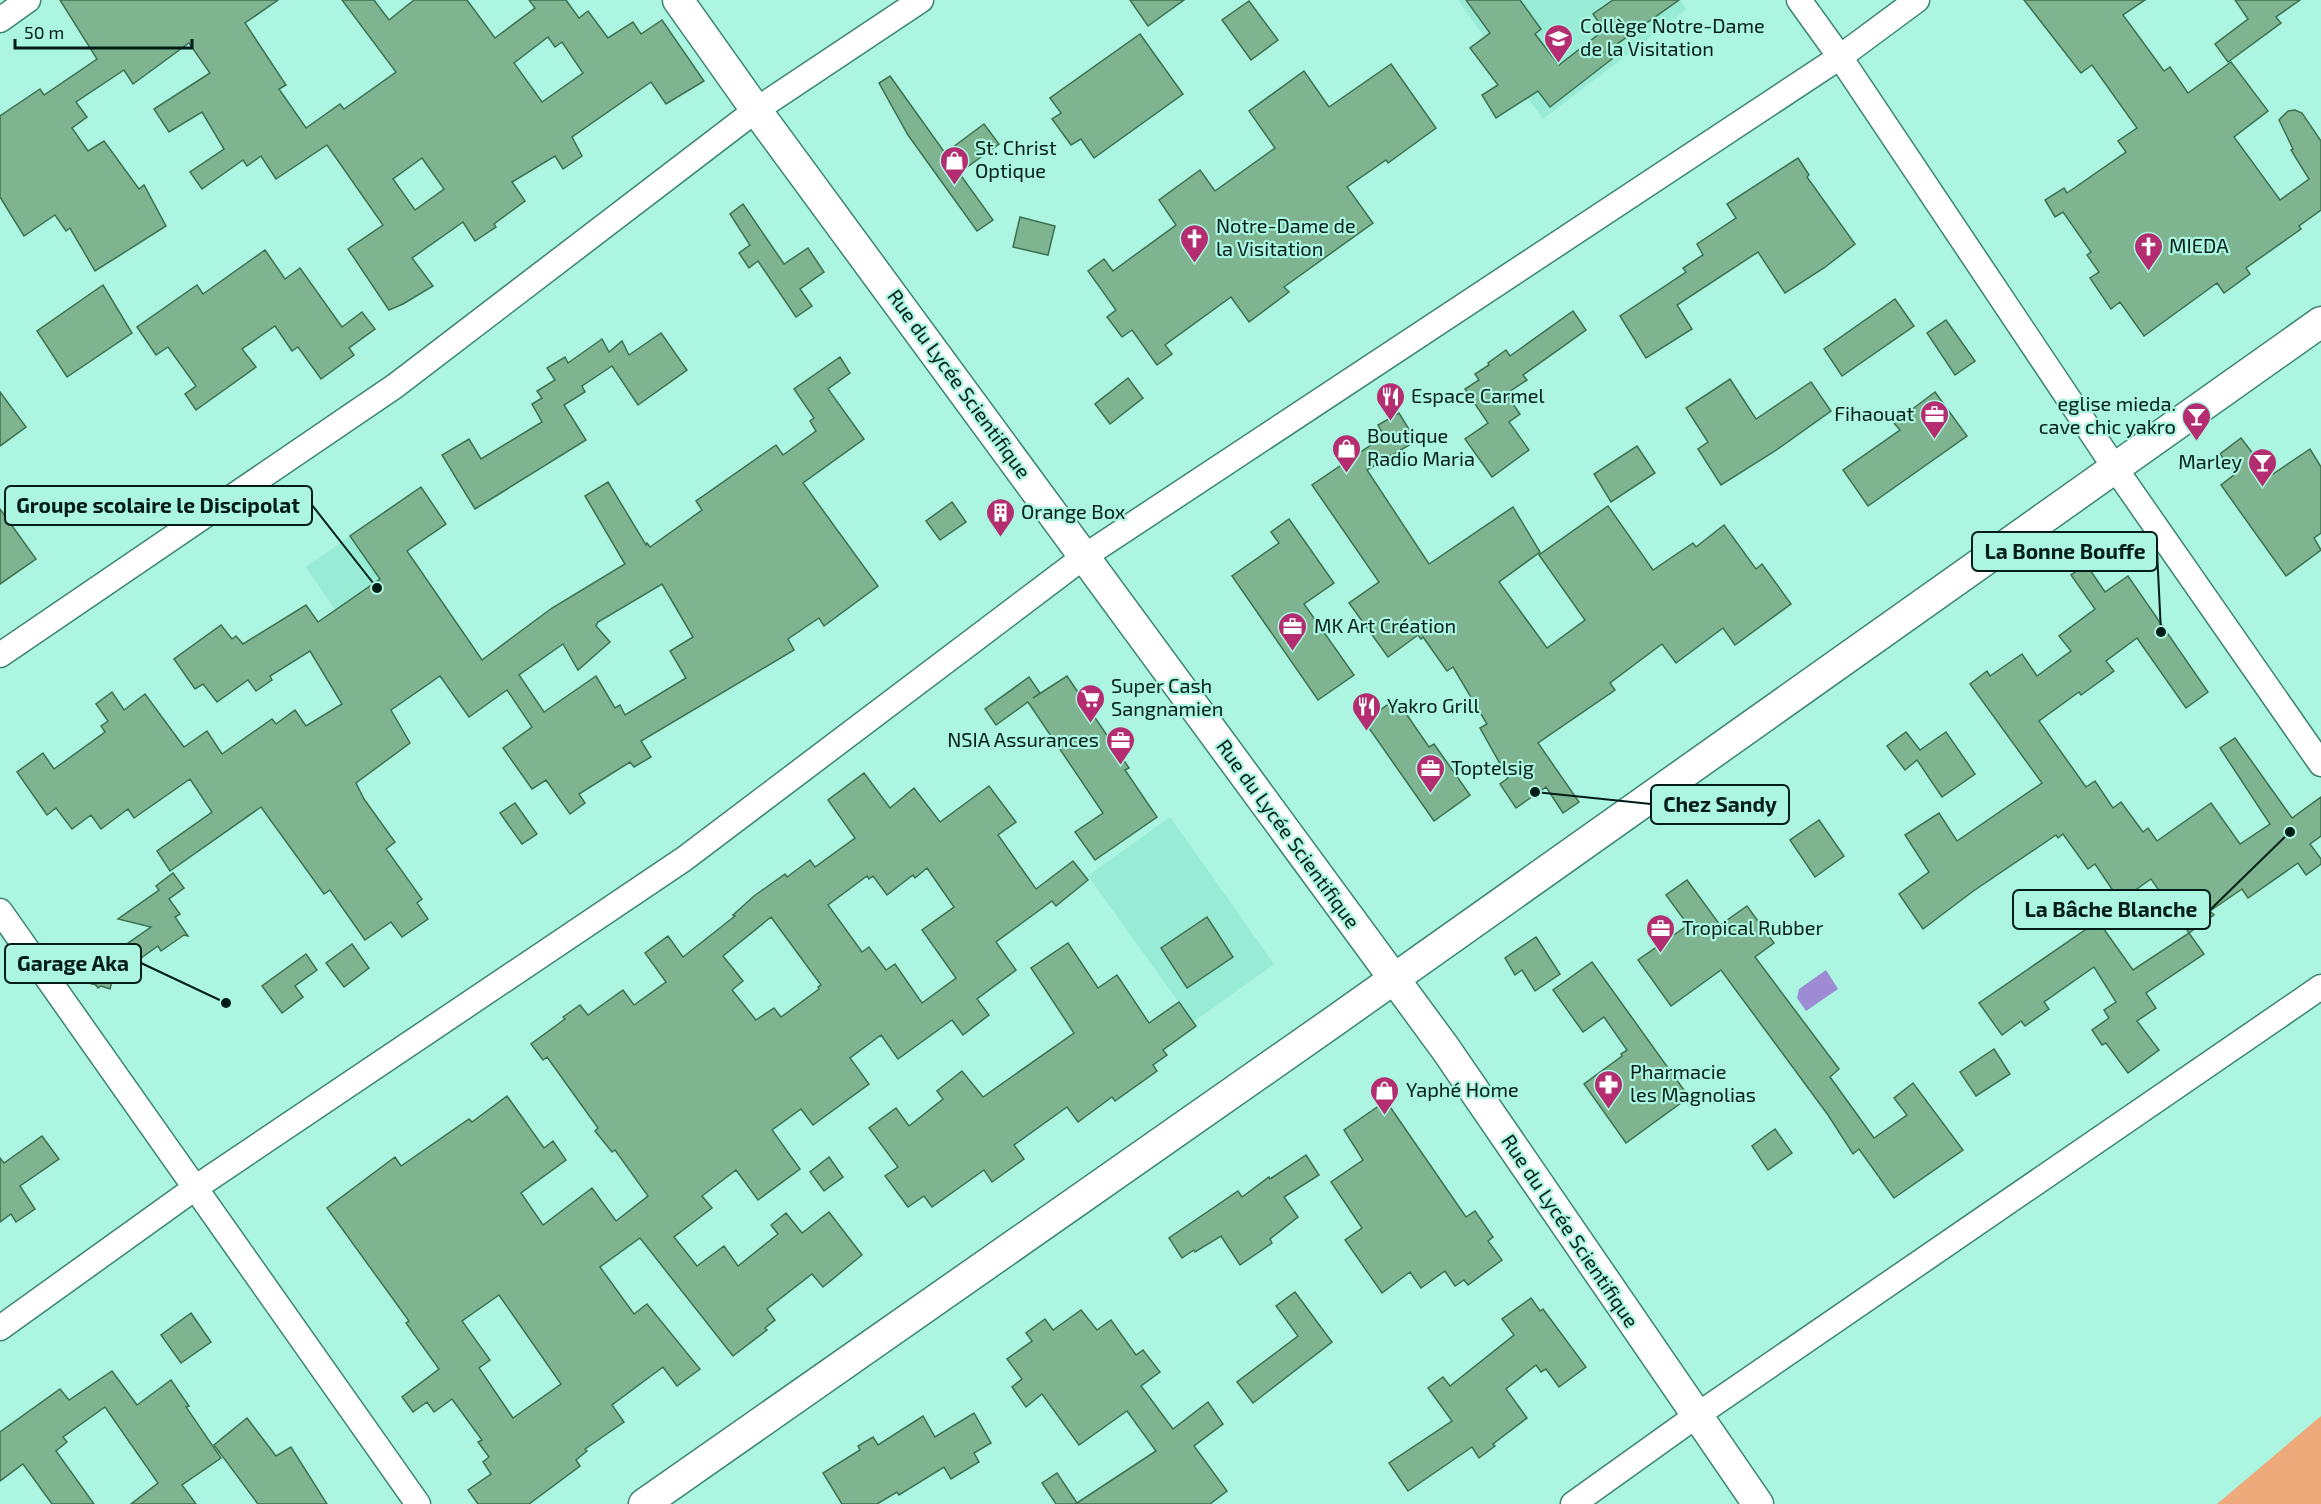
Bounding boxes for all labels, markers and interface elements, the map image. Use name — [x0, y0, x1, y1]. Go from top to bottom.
scale bar — [15, 12, 192, 50]
place label: Collège Notre-Dame de la Visitation — [1580, 13, 1765, 60]
text: 50 m — [24, 21, 64, 43]
school or university icon: Collège Notre-Dame de la Visitation — [1543, 22, 1575, 64]
place label: St. Christ Optique — [975, 135, 1057, 182]
shop icon: St. Christ Optique — [938, 144, 970, 186]
place label: Notre-Dame de la Visitation — [1216, 213, 1356, 260]
church icon: Notre-Dame de la Visitation — [1179, 222, 1211, 264]
church icon: MIEDA — [2132, 230, 2164, 272]
place label: MIEDA — [2169, 233, 2229, 257]
street label: Rue du Lycée Scientifique — [883, 284, 1036, 483]
restaurant icon: Espace Carmel — [1374, 380, 1406, 422]
place label: Espace Carmel — [1411, 383, 1544, 407]
place label: eglise mieda. cave chic yakro — [2039, 391, 2176, 438]
office icon: Fihaouat — [1919, 398, 1951, 440]
bar icon: eglise mieda. cave chic yakro — [2181, 400, 2213, 442]
place label: Fihaouat — [1834, 401, 1914, 425]
place label: Boutique Radio Maria — [1367, 423, 1475, 470]
shop icon: Boutique Radio Maria — [1330, 432, 1362, 474]
bar icon: Marley — [2247, 446, 2279, 488]
place label: Marley — [2178, 449, 2242, 473]
callout: Groupe scolaire le Discipolat — [5, 486, 312, 525]
text: Groupe scolaire le Discipolat — [16, 492, 300, 517]
building icon: Orange Box — [984, 496, 1016, 538]
place label: Orange Box — [1021, 499, 1126, 523]
callout: La Bonne Bouffe — [1972, 532, 2157, 571]
text: La Bonne Bouffe — [1984, 538, 2146, 563]
office icon: MK Art Création — [1277, 610, 1309, 652]
place label: MK Art Création — [1314, 613, 1456, 637]
place label: Super Cash Sangnamien — [1111, 673, 1223, 720]
supermarket icon: Super Cash Sangnamien — [1074, 682, 1106, 724]
restaurant icon: Yakro Grill — [1350, 690, 1382, 732]
place label: Yakro Grill — [1387, 693, 1479, 717]
office icon: NSIA Assurances — [1104, 724, 1136, 766]
place label: NSIA Assurances — [947, 727, 1099, 751]
street label: Rue du Lycée Scientifique — [1212, 734, 1365, 933]
office icon: Toptelsig — [1414, 752, 1446, 794]
place label: Toptelsig — [1451, 755, 1534, 779]
callout: Chez Sandy — [1651, 785, 1789, 824]
text: Chez Sandy — [1663, 791, 1777, 817]
callout: La Bâche Blanche — [2013, 890, 2210, 929]
text: La Bâche Blanche — [2025, 896, 2198, 921]
office icon: Tropical Rubber — [1645, 912, 1677, 954]
place label: Tropical Rubber — [1682, 915, 1823, 939]
callout: Garage Aka — [5, 944, 141, 983]
text: Garage Aka — [17, 950, 129, 975]
place label: Pharmacie les Magnolias — [1630, 1059, 1756, 1106]
pharmacy icon: Pharmacie les Magnolias — [1593, 1068, 1625, 1110]
shop icon: Yaphé Home — [1369, 1074, 1401, 1116]
place label: Yaphé Home — [1406, 1077, 1519, 1101]
street label: Rue du Lycée Scientifique — [1497, 1129, 1644, 1332]

